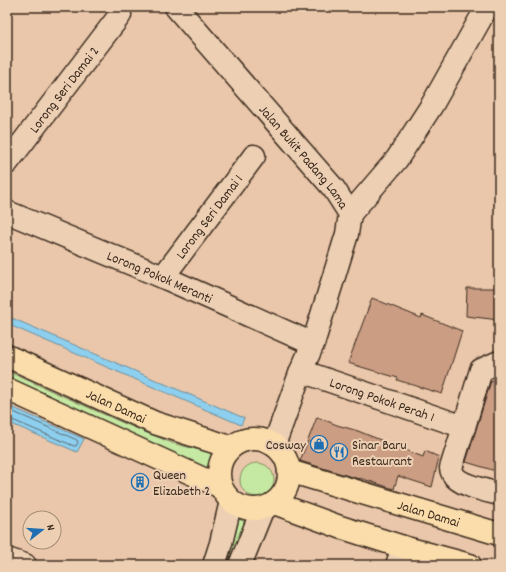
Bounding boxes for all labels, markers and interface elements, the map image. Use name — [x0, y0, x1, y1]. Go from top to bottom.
street label: Lorong Seri Damai 2 — [25, 43, 105, 138]
street label: Jalan Bukit Padang Lama — [253, 101, 353, 214]
street label: Lorong Seri Damai 1 — [172, 171, 249, 264]
street label: Lorong Pokok Meranti — [103, 247, 216, 310]
street label: Lorong Pokok Perah 1 — [327, 374, 437, 428]
street label: Jalan Damai — [82, 385, 149, 430]
shop icon: Cosway — [309, 434, 329, 454]
place label: Cosway — [266, 436, 306, 456]
place label: Sinar Baru Restaurant — [352, 436, 412, 472]
restaurant icon: Sinar Baru Restaurant — [329, 442, 349, 462]
place label: Queen Elizabeth 2 — [153, 466, 210, 502]
building icon: Queen Elizabeth 2 — [130, 472, 150, 492]
street label: Jalan Damai — [395, 496, 462, 534]
north arrow — [22, 510, 62, 550]
text: N — [41, 523, 58, 533]

